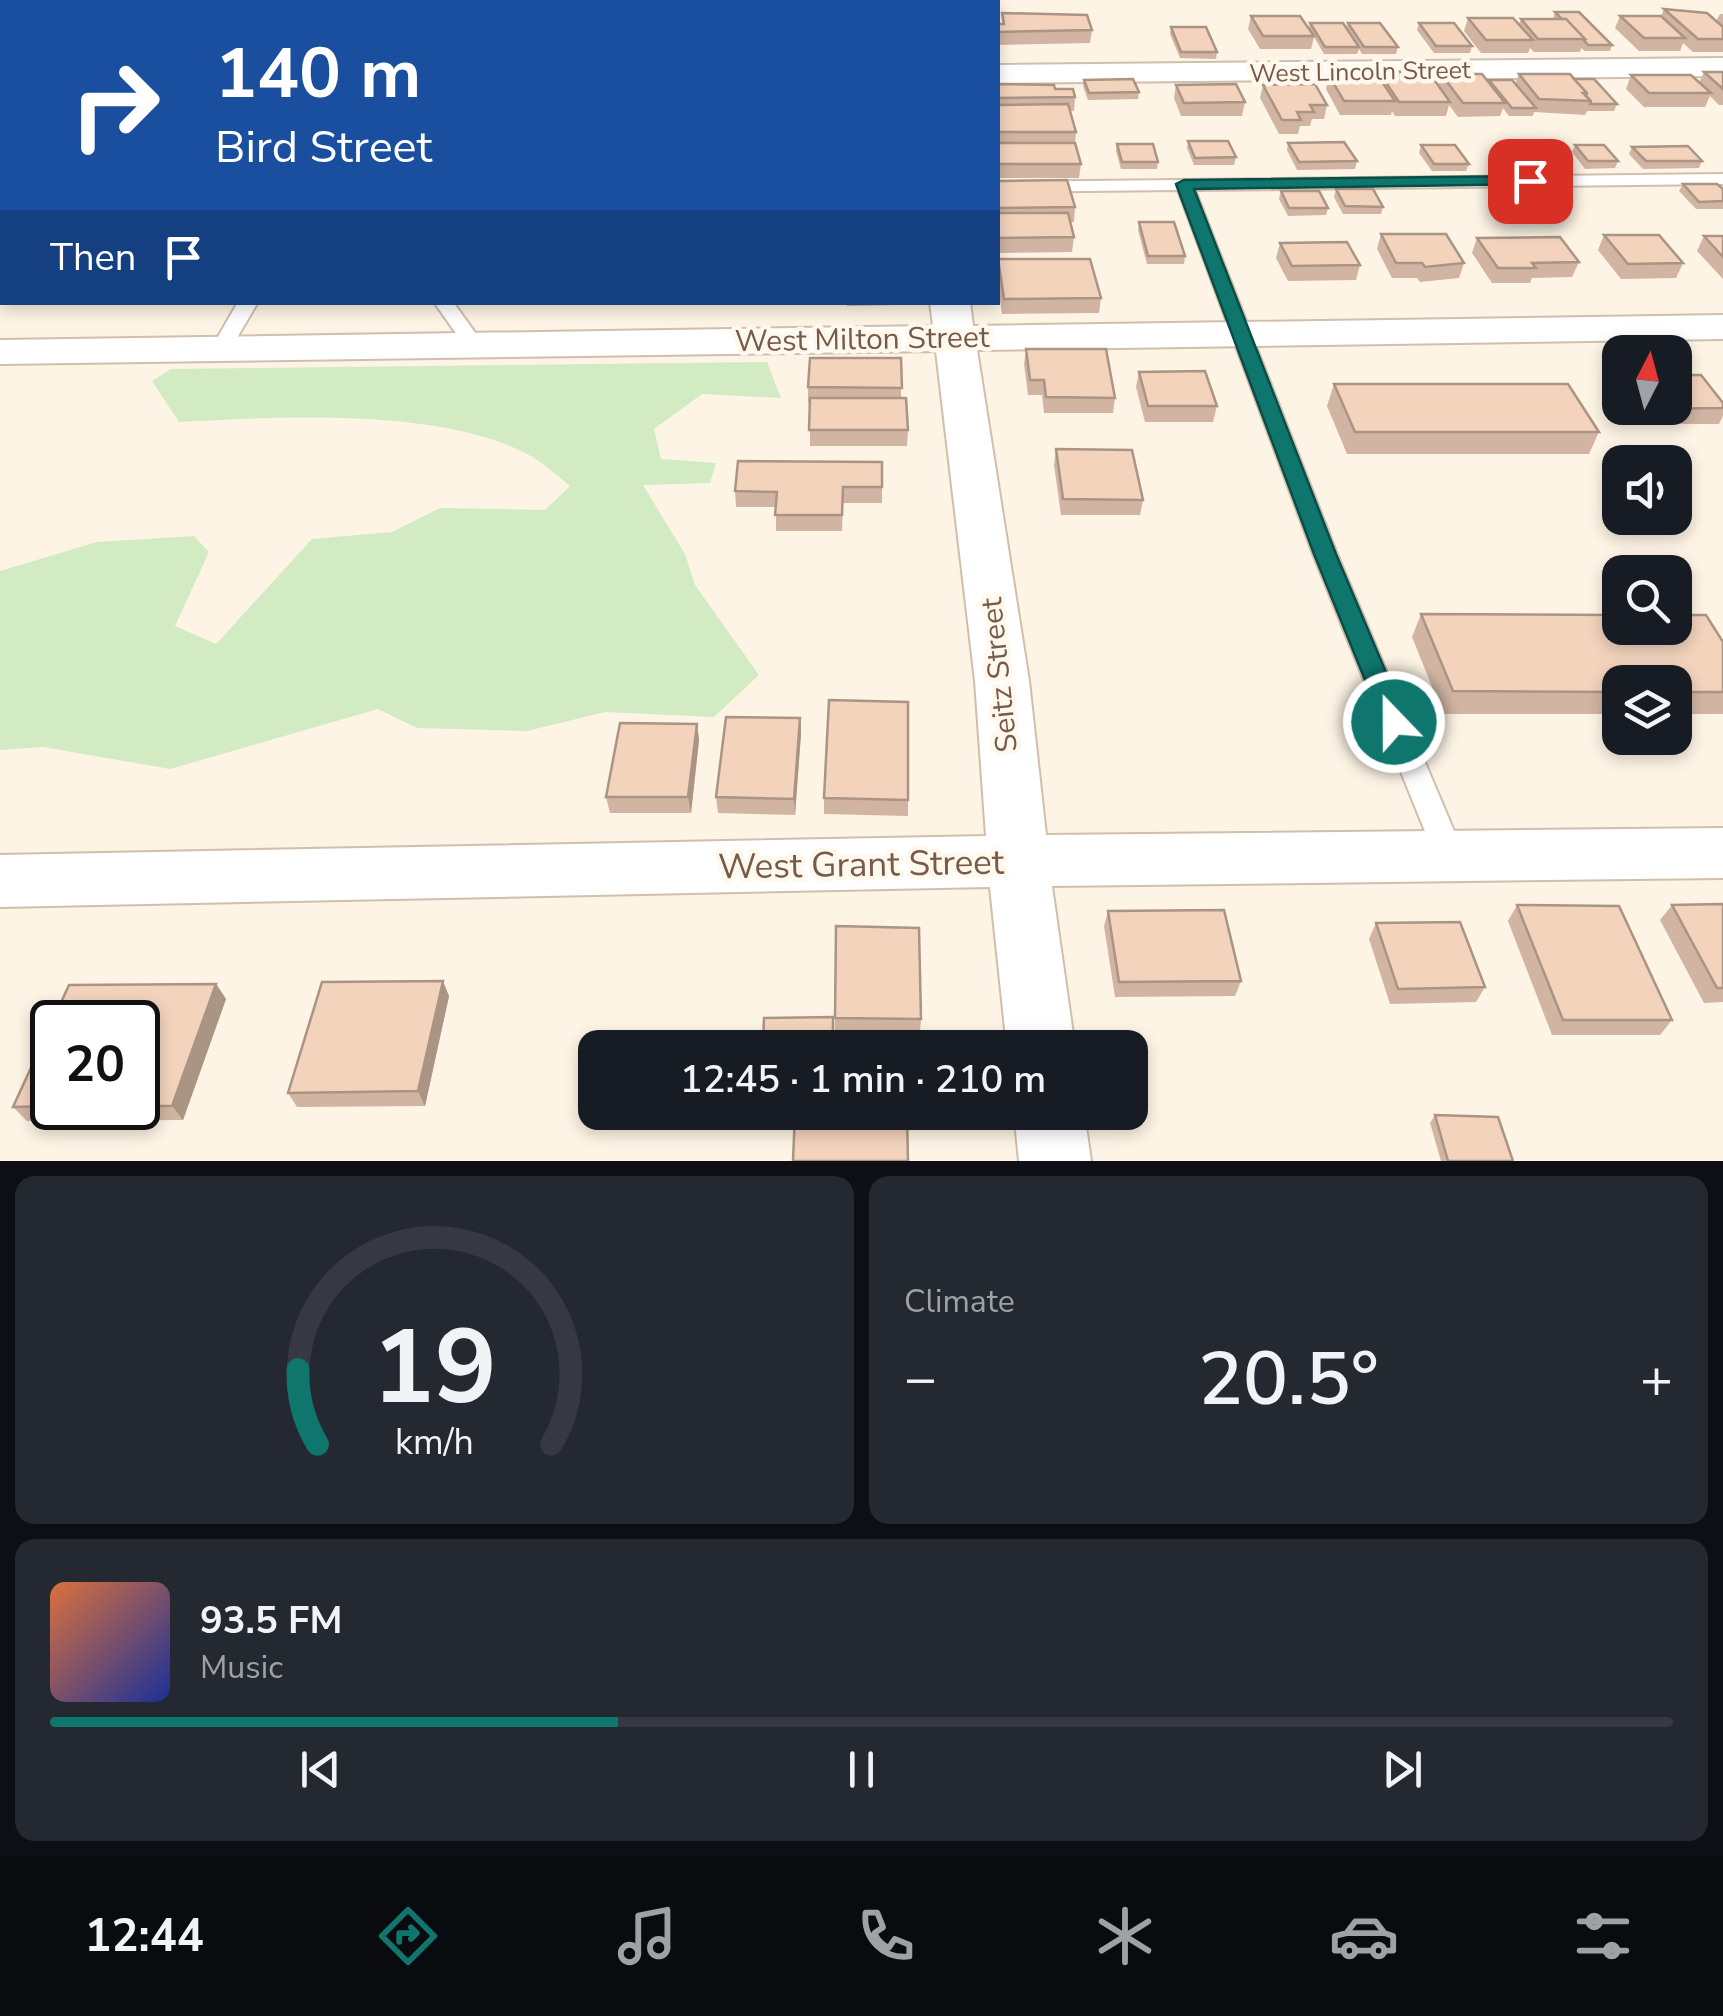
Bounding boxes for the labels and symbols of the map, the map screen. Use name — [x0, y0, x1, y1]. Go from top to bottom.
street label: West Lincoln Street — [1249, 53, 1471, 91]
pin — [1488, 139, 1573, 224]
street label: West Milton Street — [734, 317, 990, 362]
north arrow — [1602, 335, 1692, 425]
street label: Seitz Street — [971, 595, 1028, 754]
position arrow — [1342, 670, 1446, 774]
street label: West Grant Street — [718, 838, 1005, 890]
speed limit sign: 20 — [30, 1000, 160, 1130]

